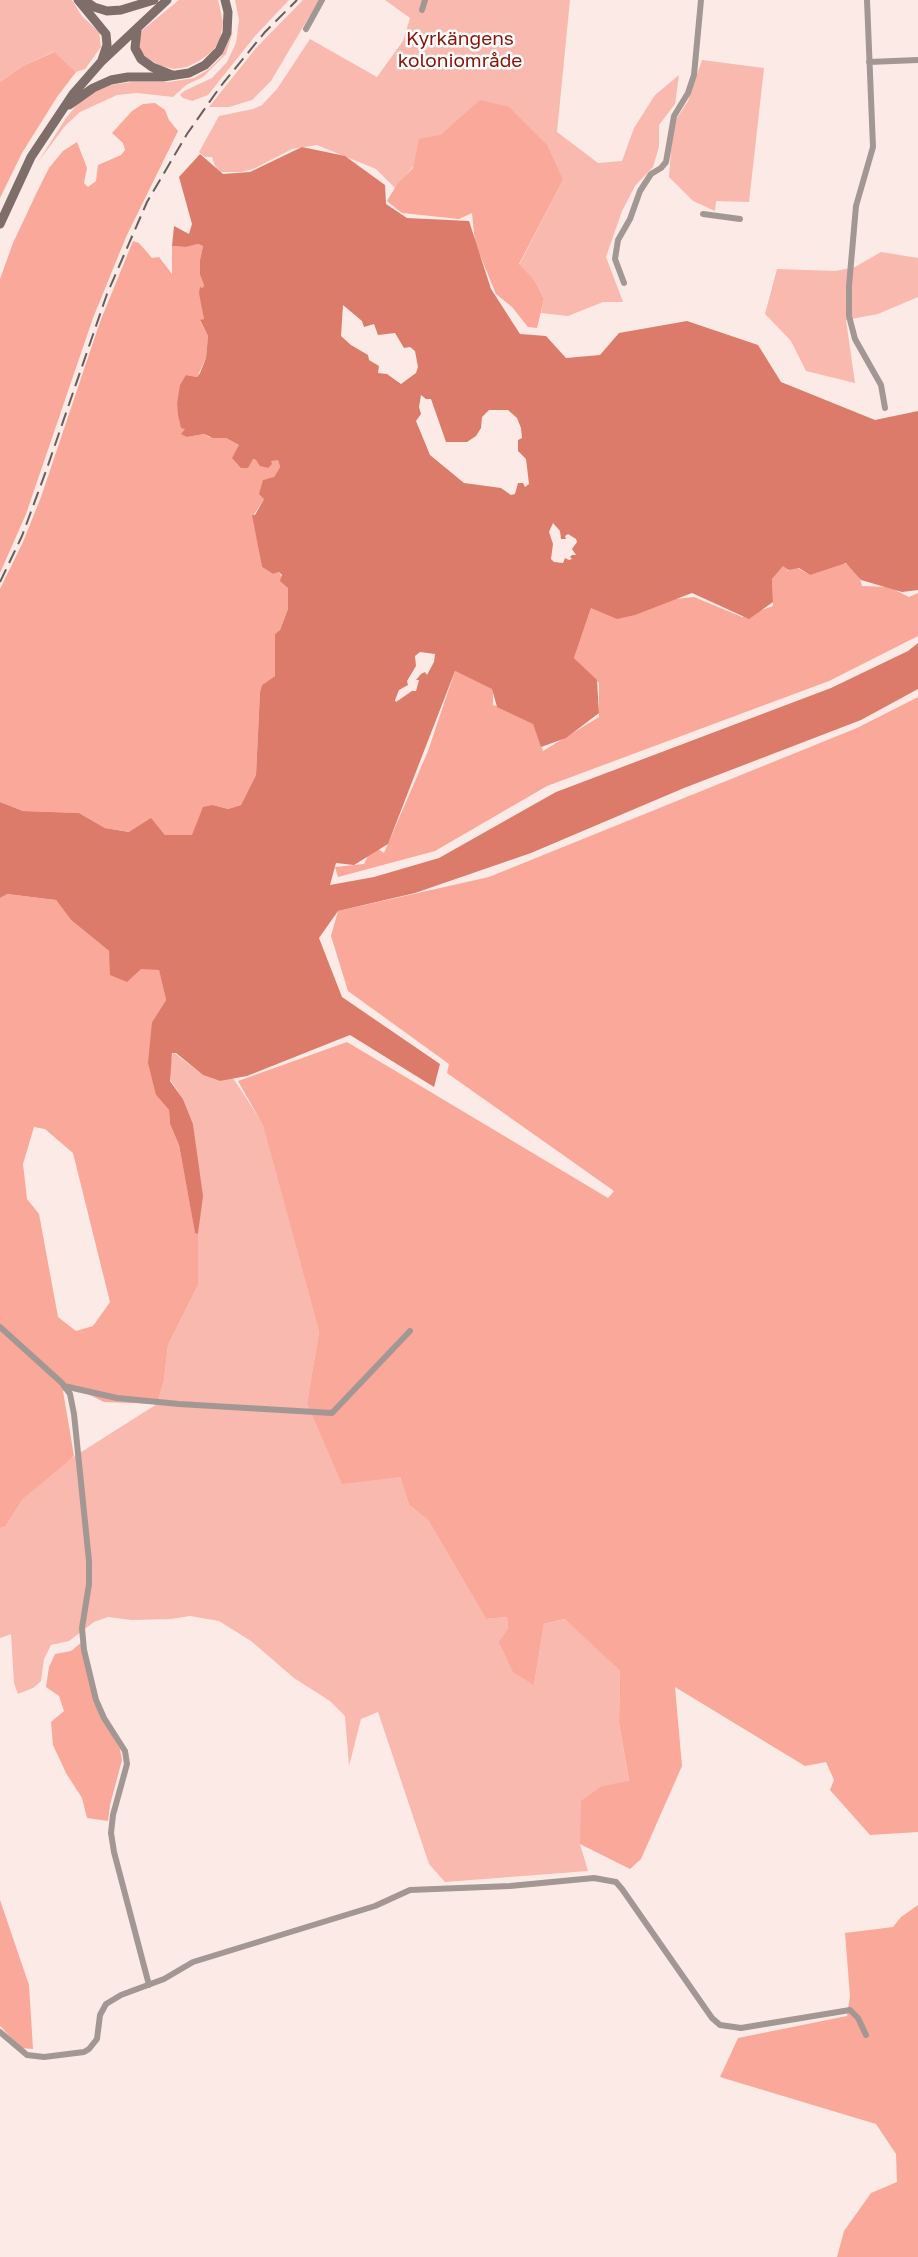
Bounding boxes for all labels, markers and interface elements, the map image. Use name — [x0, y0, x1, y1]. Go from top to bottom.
park label: Kyrkängens koloniområde — [398, 28, 522, 72]

